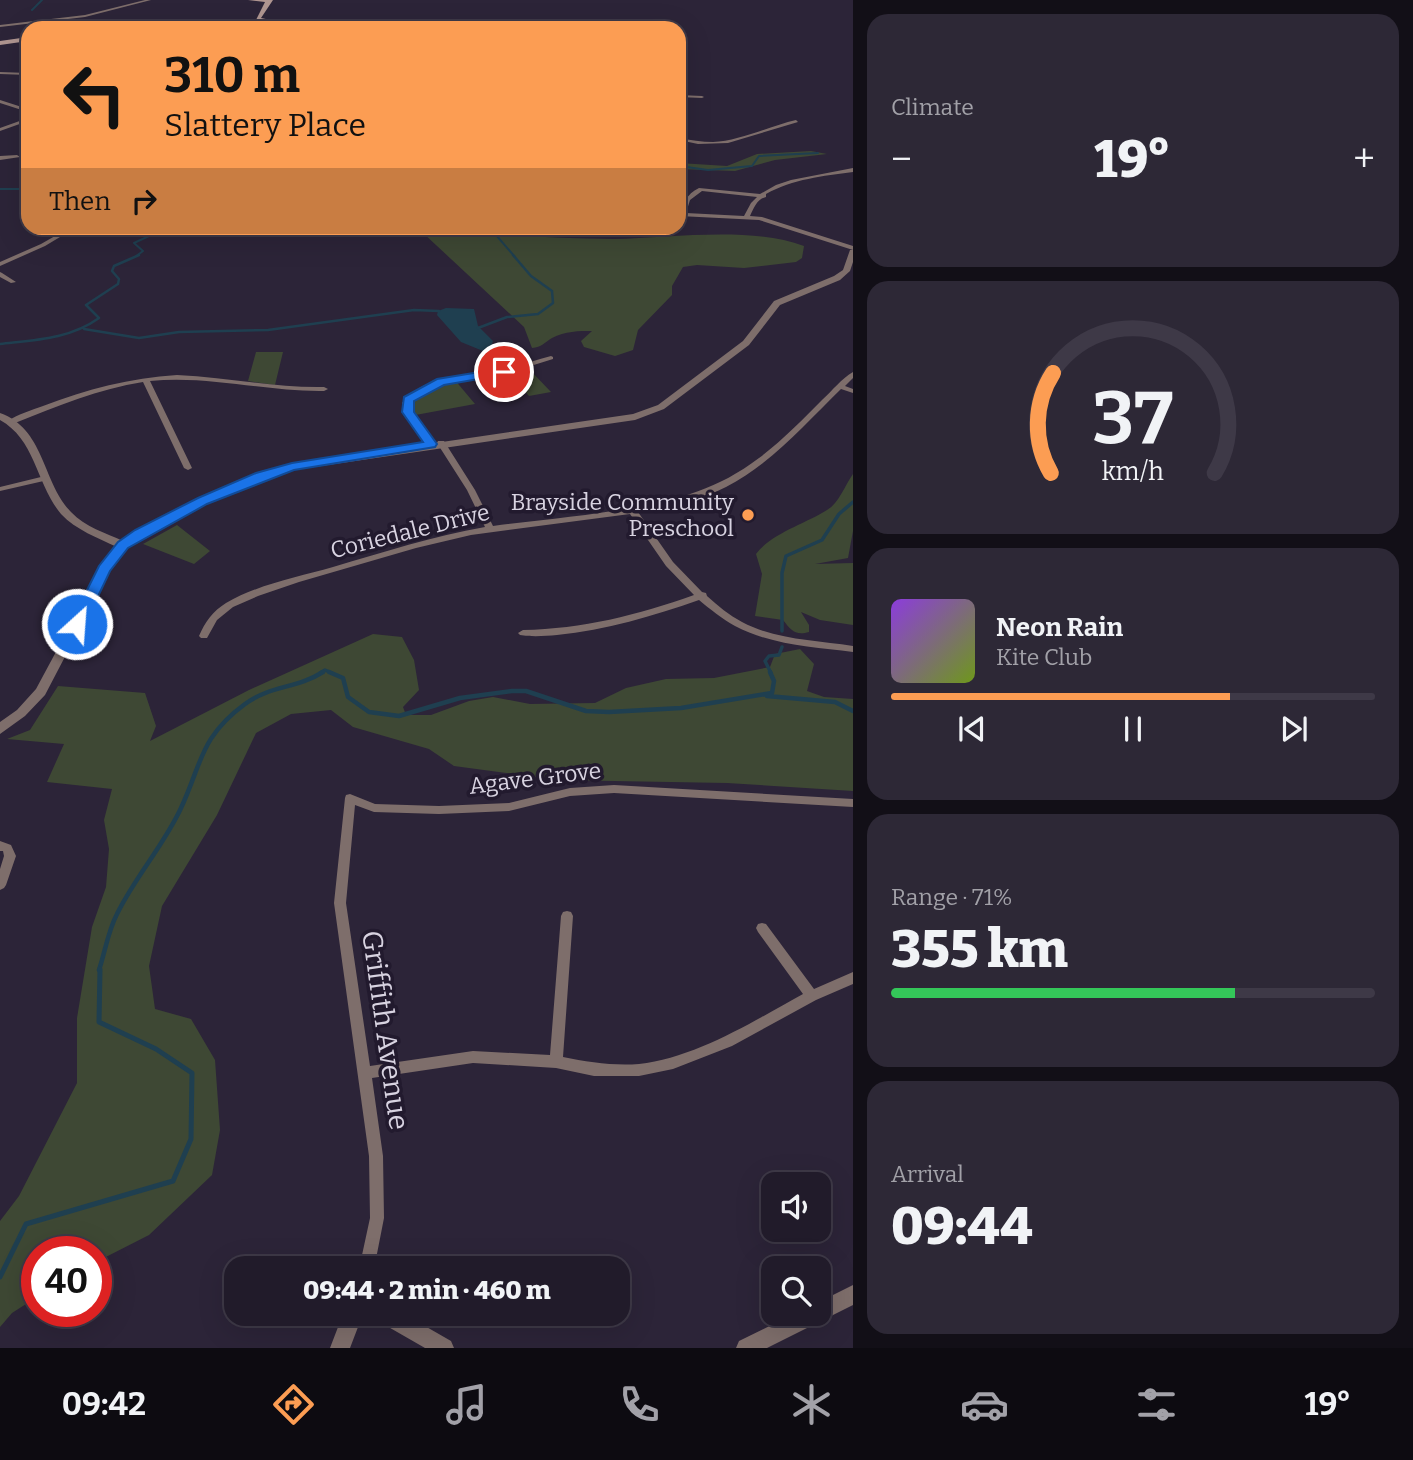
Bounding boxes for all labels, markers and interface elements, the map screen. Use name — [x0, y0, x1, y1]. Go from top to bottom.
text: 310 m — [164, 46, 300, 105]
icon: left — [49, 49, 140, 140]
text: Climate — [891, 93, 974, 121]
text: Slattery Place — [164, 106, 366, 144]
text: 19° — [1094, 128, 1171, 191]
text: − — [891, 136, 912, 182]
text: + — [1353, 136, 1375, 182]
icon: right — [125, 182, 163, 220]
text: Then — [49, 186, 111, 217]
pin — [474, 342, 534, 402]
icon: arrive — [485, 353, 523, 391]
text: 37 — [1092, 376, 1174, 463]
text: km/h — [1102, 457, 1164, 487]
place label: Brayside Community Preschool — [511, 488, 735, 542]
street label: Coriedale Drive — [327, 498, 493, 564]
marker: Brayside Community Preschool — [740, 507, 756, 523]
position arrow — [40, 587, 114, 661]
text: Neon Rain — [996, 612, 1123, 643]
text: Kite Club — [996, 643, 1092, 671]
icon: previous — [953, 710, 991, 748]
icon: pause — [1114, 710, 1152, 748]
icon: next — [1275, 710, 1313, 748]
street label: Agave Grove — [467, 756, 603, 800]
text: Range · 71% — [891, 883, 1013, 911]
text: 355 km — [891, 918, 1068, 981]
street label: Griffith Avenue — [355, 928, 416, 1132]
text: Arrival — [891, 1160, 964, 1188]
map controls — [761, 1172, 831, 1326]
button: sound — [761, 1172, 831, 1242]
text: 09:44 — [891, 1195, 1033, 1258]
speed limit sign: 40 — [21, 1236, 112, 1327]
button: search — [761, 1256, 831, 1326]
text: 09:44 · 2 min · 460 m — [303, 1275, 551, 1306]
icon: directions — [269, 1380, 318, 1429]
icon: music — [442, 1380, 491, 1429]
icon: phone — [615, 1380, 664, 1429]
icon: climate — [787, 1380, 836, 1429]
icon: car — [960, 1380, 1009, 1429]
icon: filters — [1132, 1380, 1181, 1429]
text: 09:42 — [62, 1385, 146, 1423]
text: 19° — [1305, 1385, 1351, 1423]

